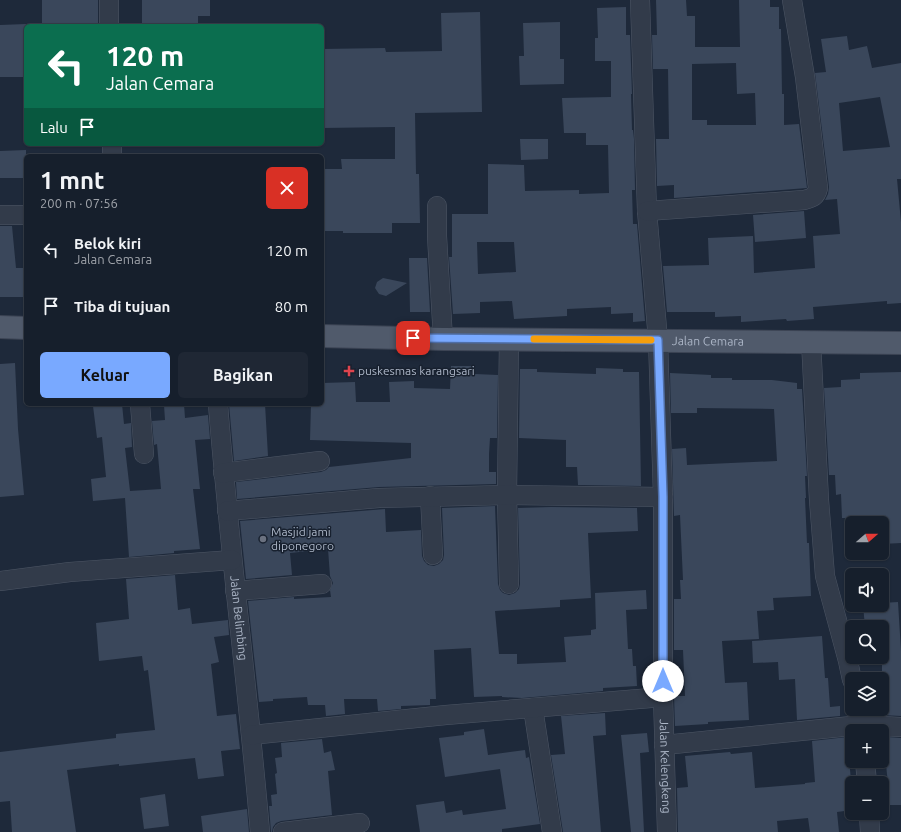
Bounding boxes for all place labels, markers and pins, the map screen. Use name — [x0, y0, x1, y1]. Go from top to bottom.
pin — [396, 321, 430, 355]
place label: puskesmas karangsari — [358, 364, 475, 377]
marker: puskesmas karangsari — [343, 365, 355, 377]
place label: Masjid jami diponegoro — [271, 525, 334, 552]
marker: Masjid jami diponegoro — [258, 534, 268, 544]

